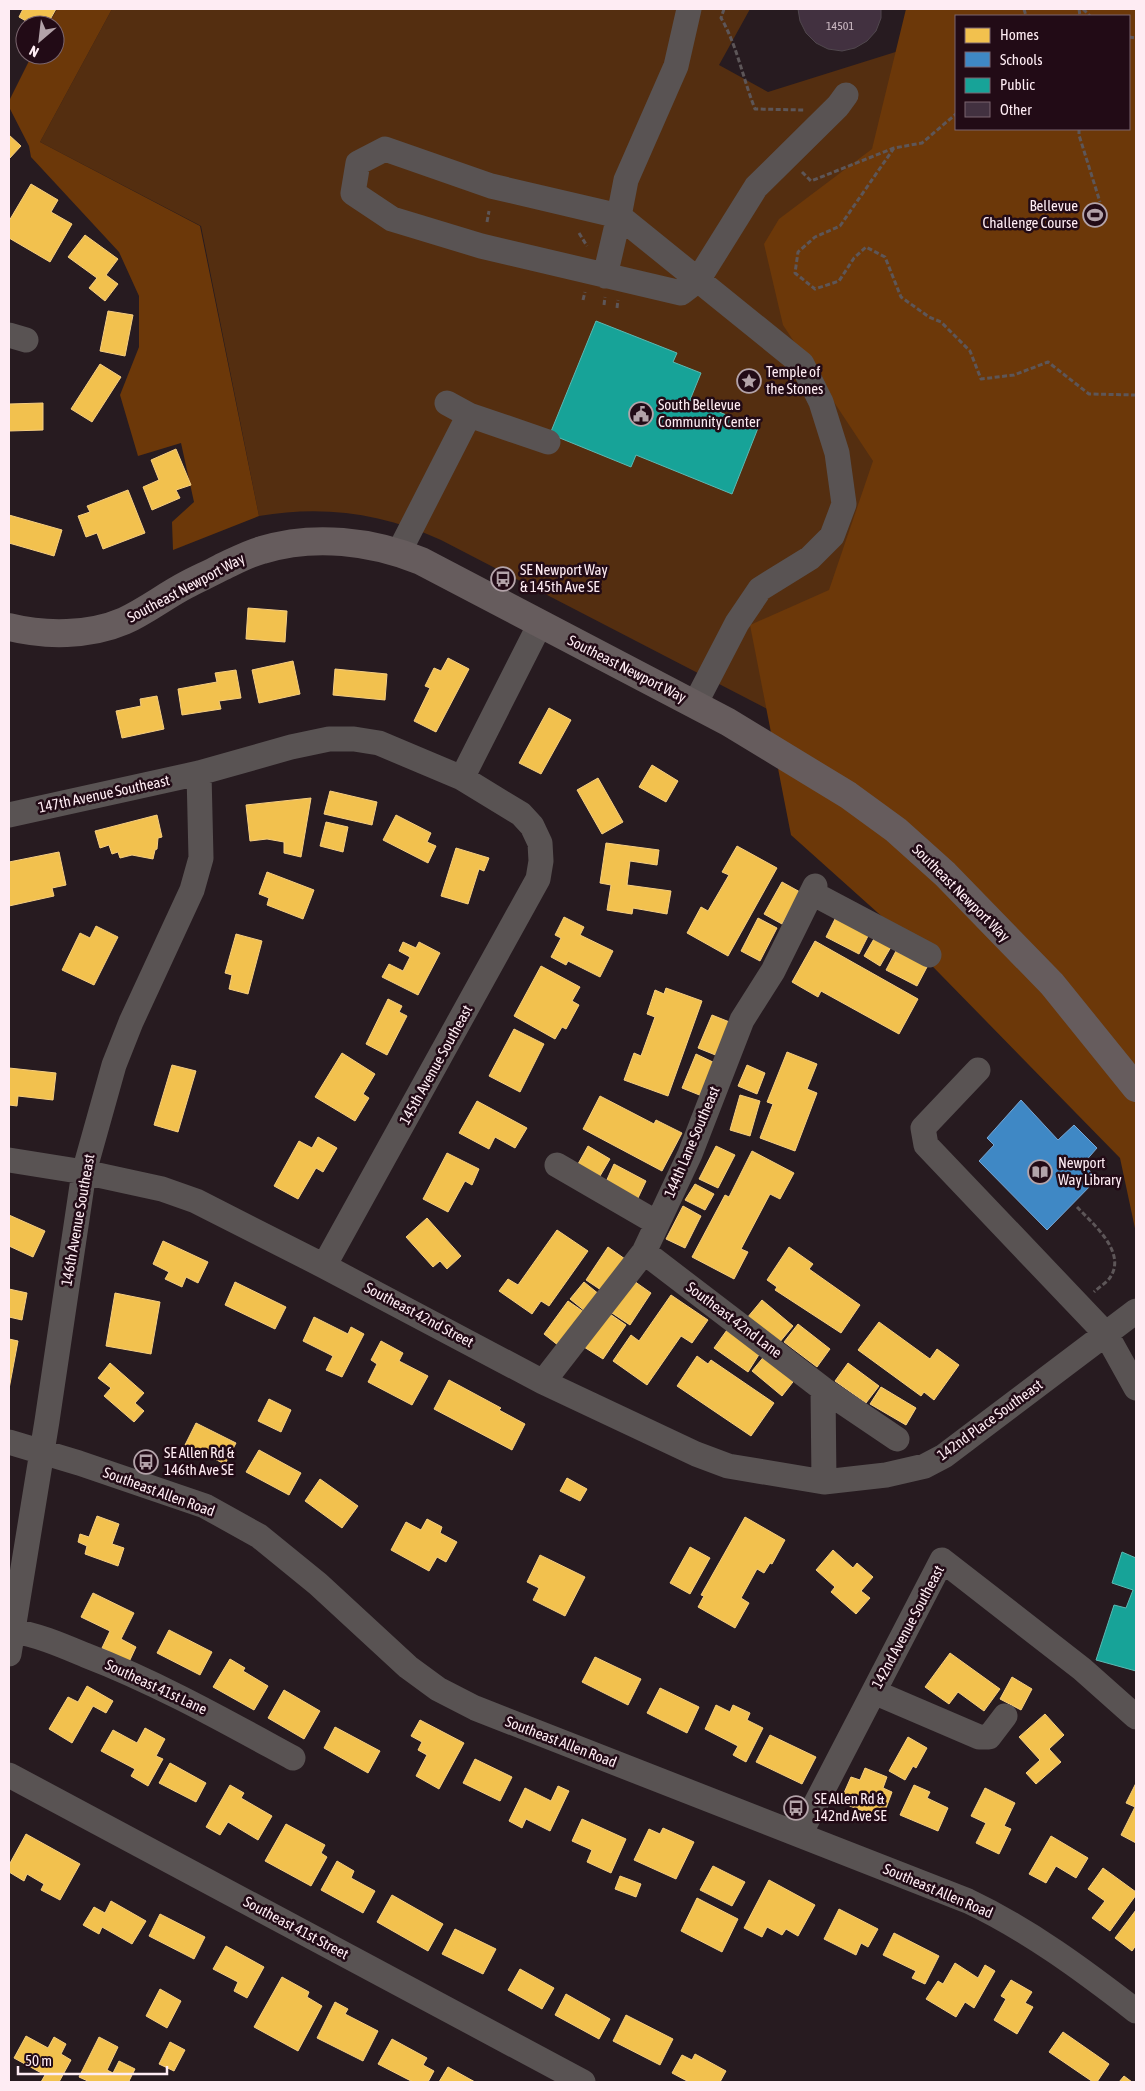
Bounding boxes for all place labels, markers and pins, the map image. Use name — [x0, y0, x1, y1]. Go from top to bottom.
place label: Bellevue Challenge Course — [983, 197, 1078, 231]
sports icon: Bellevue Challenge Course — [1082, 202, 1108, 228]
place label: Temple of the Stones — [766, 363, 823, 397]
place icon: Temple of the Stones — [736, 368, 762, 394]
place label: South Bellevue Community Center — [658, 396, 761, 430]
public building icon: South Bellevue Community Center — [628, 401, 654, 427]
place label: SE Newport Way & 145th Ave SE — [520, 561, 608, 595]
bus stop icon: SE Newport Way & 145th Ave SE — [490, 566, 516, 592]
place label: Newport Way Library — [1058, 1154, 1122, 1188]
library icon: Newport Way Library — [1027, 1159, 1053, 1185]
place label: SE Allen Rd & 146th Ave SE — [164, 1444, 235, 1478]
bus stop icon: SE Allen Rd & 146th Ave SE — [133, 1449, 159, 1475]
place label: SE Allen Rd & 142nd Ave SE — [814, 1790, 887, 1824]
bus stop icon: SE Allen Rd & 142nd Ave SE — [783, 1795, 809, 1821]

